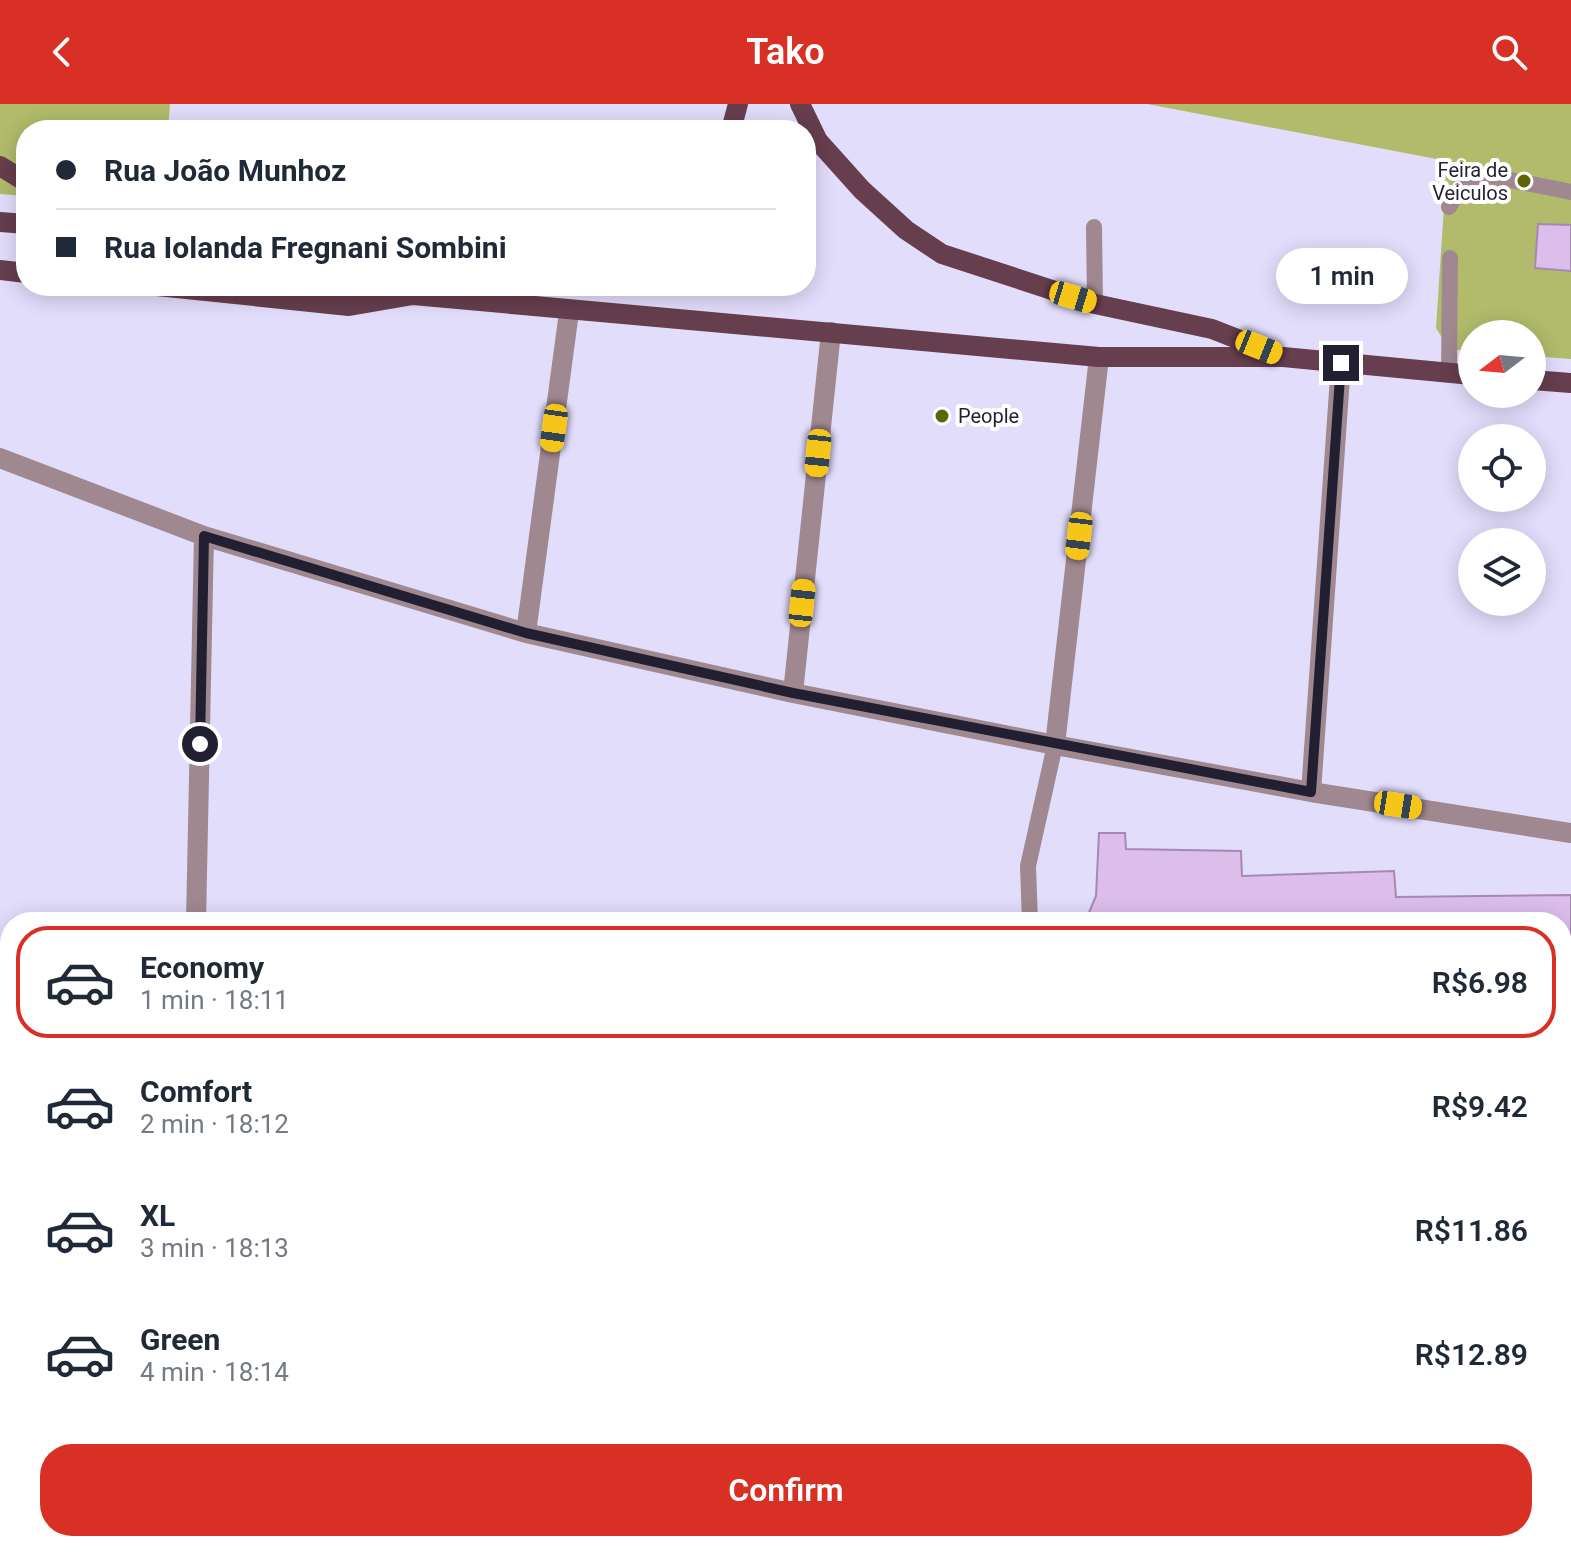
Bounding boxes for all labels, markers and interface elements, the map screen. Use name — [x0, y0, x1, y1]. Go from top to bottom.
icon: back — [40, 30, 84, 74]
icon: search — [1487, 30, 1531, 74]
text: Tako — [746, 31, 825, 73]
text: Rua João Munhoz — [104, 153, 346, 188]
place label: Feira de Veiculos — [1432, 158, 1508, 205]
marker: Feira de Veiculos — [1515, 172, 1533, 190]
text: Rua Iolanda Fregnani Sombini — [104, 230, 507, 265]
callout: 1 min — [1275, 247, 1407, 303]
text: 1 min — [1309, 261, 1375, 291]
car — [1047, 279, 1099, 315]
north arrow — [1458, 320, 1546, 408]
map controls — [1458, 320, 1546, 616]
car — [1232, 327, 1286, 367]
route end — [1323, 345, 1359, 381]
car — [539, 403, 569, 453]
place label: People — [958, 404, 1019, 428]
marker: People — [933, 407, 951, 425]
button: locate — [1458, 424, 1546, 512]
car — [804, 428, 832, 478]
car — [1064, 511, 1094, 561]
button: layers — [1458, 528, 1546, 616]
car — [788, 578, 816, 628]
route start — [182, 726, 218, 762]
car — [1372, 789, 1424, 821]
icon: car — [44, 946, 116, 1018]
text: Economy — [140, 950, 264, 985]
text: R$6.98 — [1432, 965, 1528, 1000]
text: 1 min · 18:11 — [140, 985, 289, 1015]
icon: car — [44, 1070, 116, 1142]
text: Comfort — [140, 1074, 252, 1109]
text: R$9.42 — [1432, 1089, 1528, 1124]
text: 2 min · 18:12 — [140, 1109, 289, 1139]
icon: car — [44, 1194, 116, 1266]
text: XL — [140, 1198, 175, 1233]
text: R$11.86 — [1415, 1213, 1528, 1248]
text: 3 min · 18:13 — [140, 1233, 289, 1263]
icon: car — [44, 1318, 116, 1390]
text: Green — [140, 1322, 220, 1357]
text: R$12.89 — [1415, 1337, 1528, 1372]
text: 4 min · 18:14 — [140, 1357, 289, 1387]
button: Confirm — [40, 1444, 1532, 1536]

